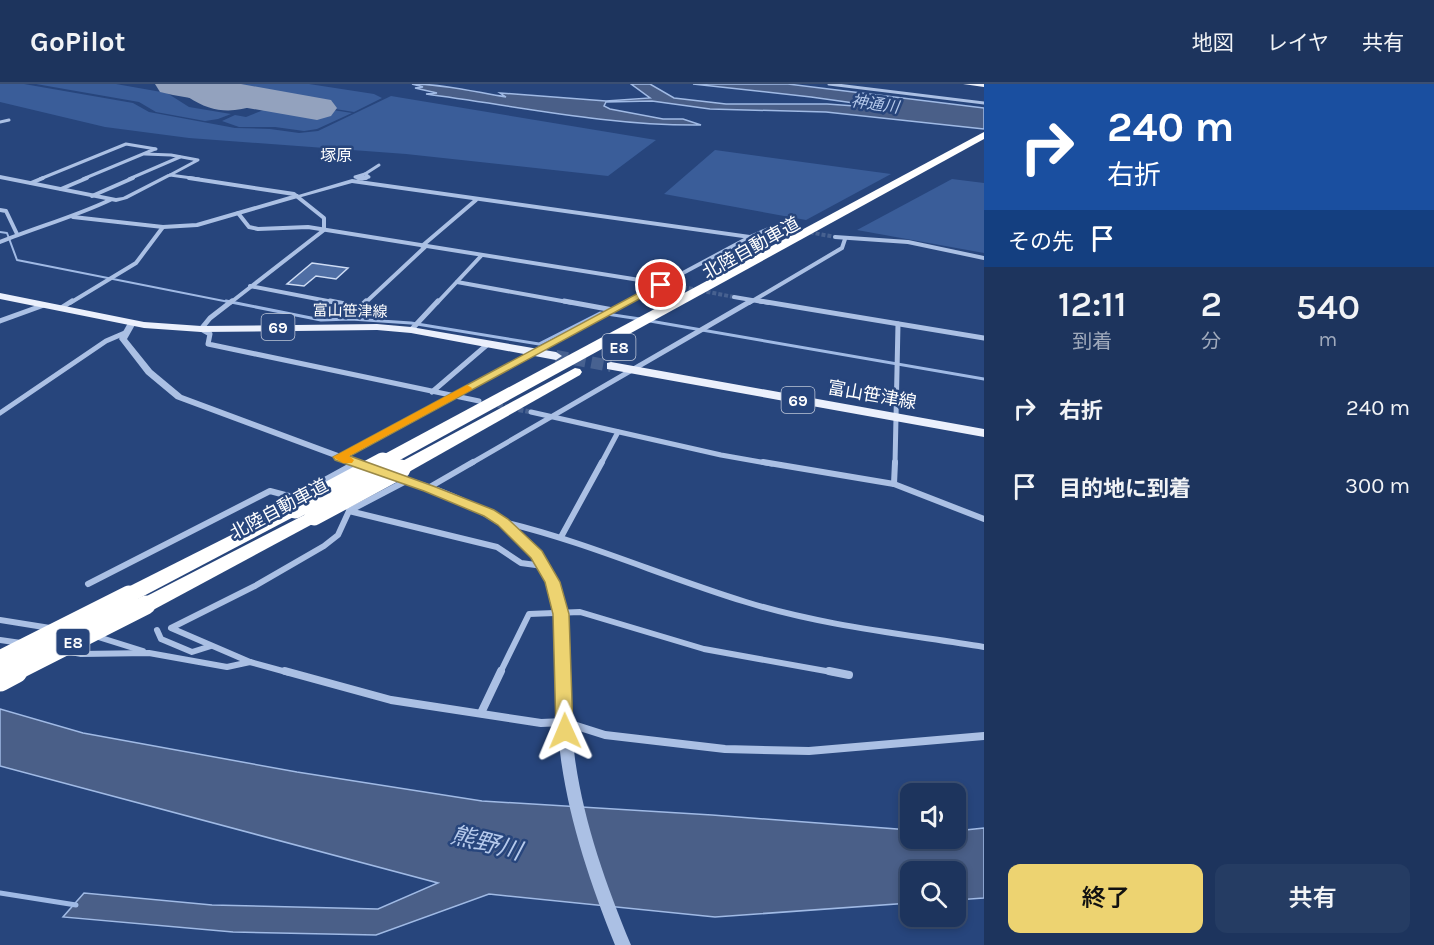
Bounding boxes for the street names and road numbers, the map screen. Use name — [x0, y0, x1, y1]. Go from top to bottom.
street label: 北陸自動車道 — [698, 212, 804, 284]
street label: 富山笹津線 — [312, 301, 388, 321]
road number: 69 — [262, 314, 294, 340]
road number: E8 — [602, 334, 636, 360]
street label: 富山笹津線 — [826, 376, 918, 414]
road number: 69 — [782, 387, 814, 413]
street label: 北陸自動車道 — [226, 474, 332, 544]
road number: E8 — [56, 629, 90, 655]

